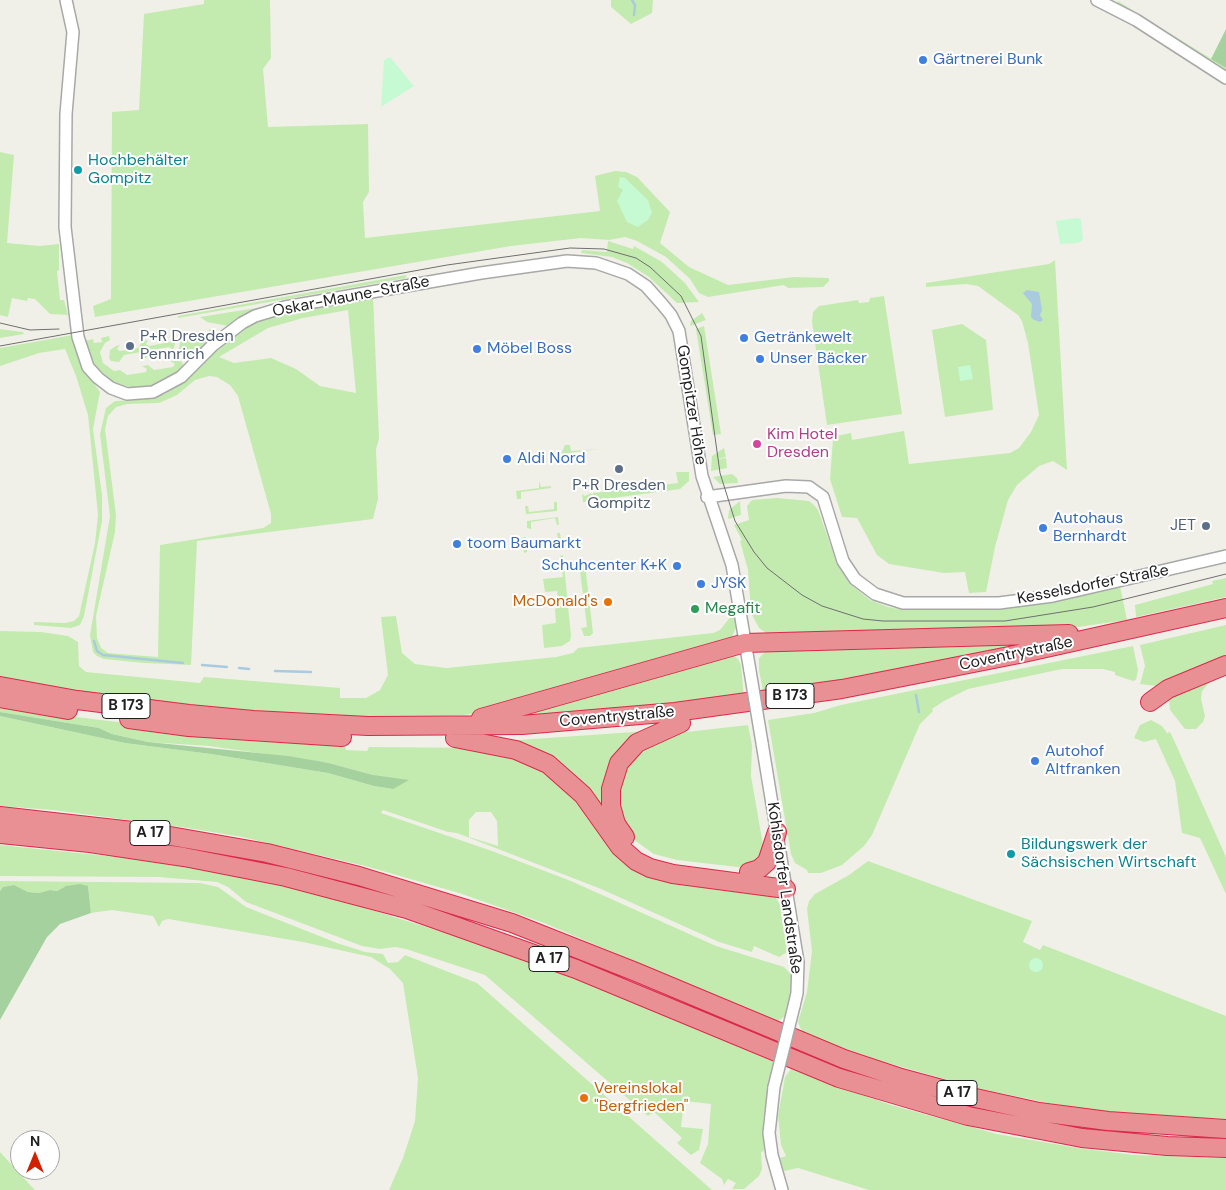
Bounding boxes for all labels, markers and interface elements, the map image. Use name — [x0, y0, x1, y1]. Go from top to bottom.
place label: Gärtnerei Bunk — [933, 50, 1043, 70]
marker: Gärtnerei Bunk — [917, 54, 929, 66]
place label: Hochbehälter Gompitz — [88, 151, 188, 189]
marker: Hochbehälter Gompitz — [72, 164, 84, 176]
street label: Oskar-Maune-Straße — [271, 272, 431, 322]
place label: P+R Dresden Pennrich — [140, 327, 234, 365]
place label: Getränkewelt — [754, 328, 852, 348]
marker: Getränkewelt — [738, 332, 750, 344]
place label: Möbel Boss — [487, 339, 572, 359]
marker: P+R Dresden Pennrich — [124, 340, 136, 352]
marker: Möbel Boss — [471, 343, 483, 355]
street label: Gompitzer Höhe — [672, 344, 710, 466]
place label: Unser Bäcker — [770, 349, 867, 369]
marker: Unser Bäcker — [754, 353, 766, 365]
place label: Kim Hotel Dresden — [767, 425, 837, 463]
marker: Kim Hotel Dresden — [751, 438, 763, 450]
place label: Aldi Nord — [517, 449, 586, 469]
marker: Aldi Nord — [501, 453, 513, 465]
marker: P+R Dresden Gompitz — [613, 463, 625, 475]
place label: P+R Dresden Gompitz — [572, 476, 666, 514]
place label: Autohaus Bernhardt — [1053, 509, 1127, 547]
place label: JET — [1170, 516, 1196, 536]
marker: JET — [1200, 520, 1212, 532]
marker: Autohaus Bernhardt — [1037, 522, 1049, 534]
place label: toom Baumarkt — [467, 534, 581, 554]
marker: toom Baumarkt — [451, 538, 463, 550]
place label: Schuhcenter K+K — [542, 556, 667, 576]
marker: Schuhcenter K+K — [671, 560, 683, 572]
street label: Kesselsdorfer Straße — [1016, 561, 1170, 609]
place label: JYSK — [711, 574, 746, 594]
marker: JYSK — [695, 578, 707, 590]
place label: McDonald's — [513, 592, 598, 612]
marker: McDonald's — [602, 596, 614, 608]
place label: Megafit — [705, 599, 760, 619]
marker: Megafit — [689, 603, 701, 615]
street label: Coventrystraße — [958, 633, 1074, 675]
road number: B 173 — [766, 684, 814, 708]
road number: B 173 — [102, 694, 150, 718]
street label: Coventrystraße — [559, 702, 675, 732]
place label: Autohof Altfranken — [1045, 742, 1120, 780]
marker: Autohof Altfranken — [1029, 755, 1041, 767]
street label: Kohlsdorfer Landstraße — [762, 801, 806, 975]
road number: A 17 — [130, 820, 170, 846]
place label: Bildungswerk der Sächsischen Wirtschaft — [1021, 835, 1196, 873]
marker: Bildungswerk der Sächsischen Wirtschaft — [1005, 848, 1017, 860]
road number: A 17 — [529, 946, 569, 972]
place label: Vereinslokal "Bergfrieden" — [594, 1079, 688, 1117]
road number: A 17 — [937, 1080, 977, 1106]
marker: Vereinslokal "Bergfrieden" — [578, 1092, 590, 1104]
north arrow — [10, 1130, 60, 1180]
text: N — [30, 1132, 40, 1150]

